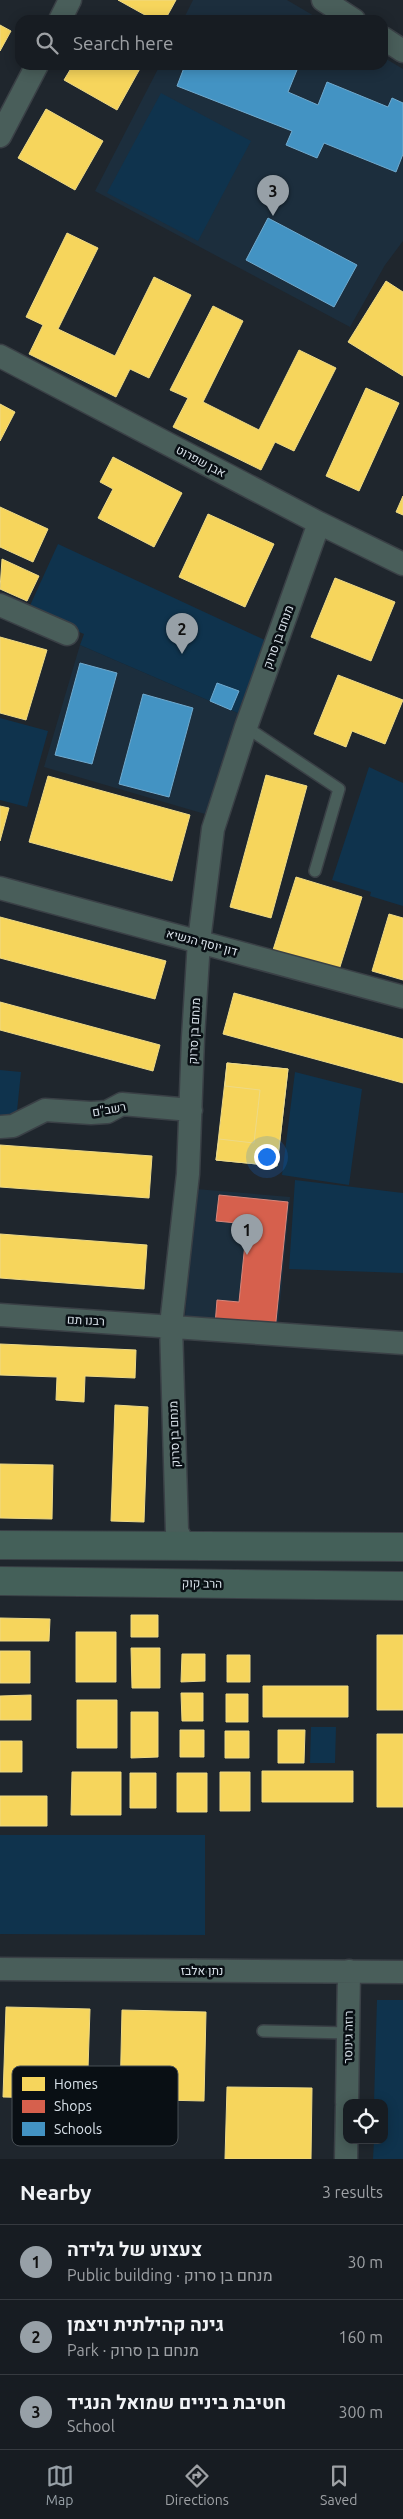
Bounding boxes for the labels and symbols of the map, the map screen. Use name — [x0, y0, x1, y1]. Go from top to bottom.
pin: 3 — [257, 175, 289, 216]
street label: אבן שפרוט — [174, 443, 228, 480]
street label: מנחם בן סרוק — [260, 603, 296, 671]
pin: 2 — [166, 613, 198, 654]
street label: דון יוסף הנשיא — [165, 926, 239, 958]
street label: מנחם בן סרוק — [186, 997, 202, 1065]
street label: רשב"ם — [91, 1100, 127, 1118]
your location — [254, 1144, 280, 1170]
pin: 1 — [231, 1214, 263, 1255]
street label: רבנו תם — [67, 1313, 105, 1327]
street label: מנחם בן סרוק — [166, 1400, 182, 1468]
street label: הרב קוק — [182, 1576, 222, 1590]
street label: נתן אלבז — [181, 1964, 223, 1977]
street label: רוזה גינוסר — [341, 2010, 355, 2064]
legend — [12, 2066, 178, 2146]
text: Homes — [54, 2076, 98, 2092]
text: Shops — [54, 2098, 92, 2114]
text: Schools — [54, 2121, 102, 2137]

